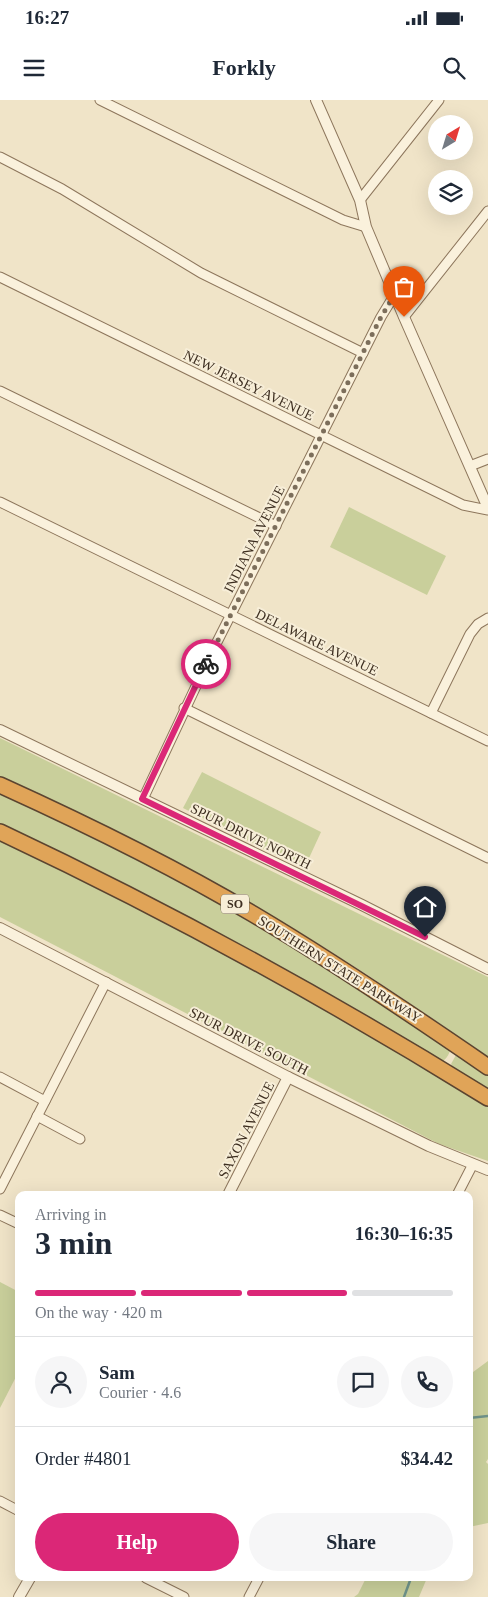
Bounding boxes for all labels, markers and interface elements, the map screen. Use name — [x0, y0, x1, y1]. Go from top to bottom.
text: 16:27 — [25, 7, 69, 28]
icon: menu — [20, 54, 48, 82]
icon: search — [440, 54, 468, 82]
text: Forkly — [212, 55, 276, 80]
north arrow — [428, 115, 472, 160]
map controls — [428, 115, 473, 215]
button: layers — [428, 170, 473, 215]
pin — [383, 266, 425, 317]
icon: bag — [390, 273, 418, 301]
street label: NEW JERSEY AVENUE — [181, 347, 316, 424]
street label: INDIANA AVENUE — [221, 483, 288, 595]
street label: DELAWARE AVENUE — [253, 606, 380, 679]
courier — [181, 639, 231, 689]
icon: bike — [192, 650, 220, 678]
street label: SPUR DRIVE NORTH — [188, 801, 313, 872]
pin — [404, 886, 446, 937]
icon: home — [411, 893, 439, 921]
road number: SO — [221, 894, 249, 914]
street label: SOUTHERN STATE PARKWAY — [256, 913, 424, 1026]
street label: SPUR DRIVE SOUTH — [187, 1005, 311, 1078]
street label: SAXON AVENUE — [216, 1079, 277, 1181]
text: Arriving in — [35, 1206, 107, 1223]
text: 16:30–16:35 — [355, 1223, 453, 1244]
text: 3 min — [35, 1225, 112, 1261]
text: On the way · 420 m — [35, 1304, 163, 1321]
button: person — [35, 1356, 87, 1408]
button: chat — [337, 1356, 389, 1408]
button: phone — [401, 1356, 453, 1408]
text: Sam — [99, 1362, 135, 1383]
text: Courier · 4.6 — [99, 1384, 181, 1401]
text: Order #4801 — [35, 1448, 132, 1469]
text: $34.42 — [401, 1448, 453, 1469]
button: Help — [35, 1513, 239, 1571]
button: Share — [249, 1513, 453, 1571]

